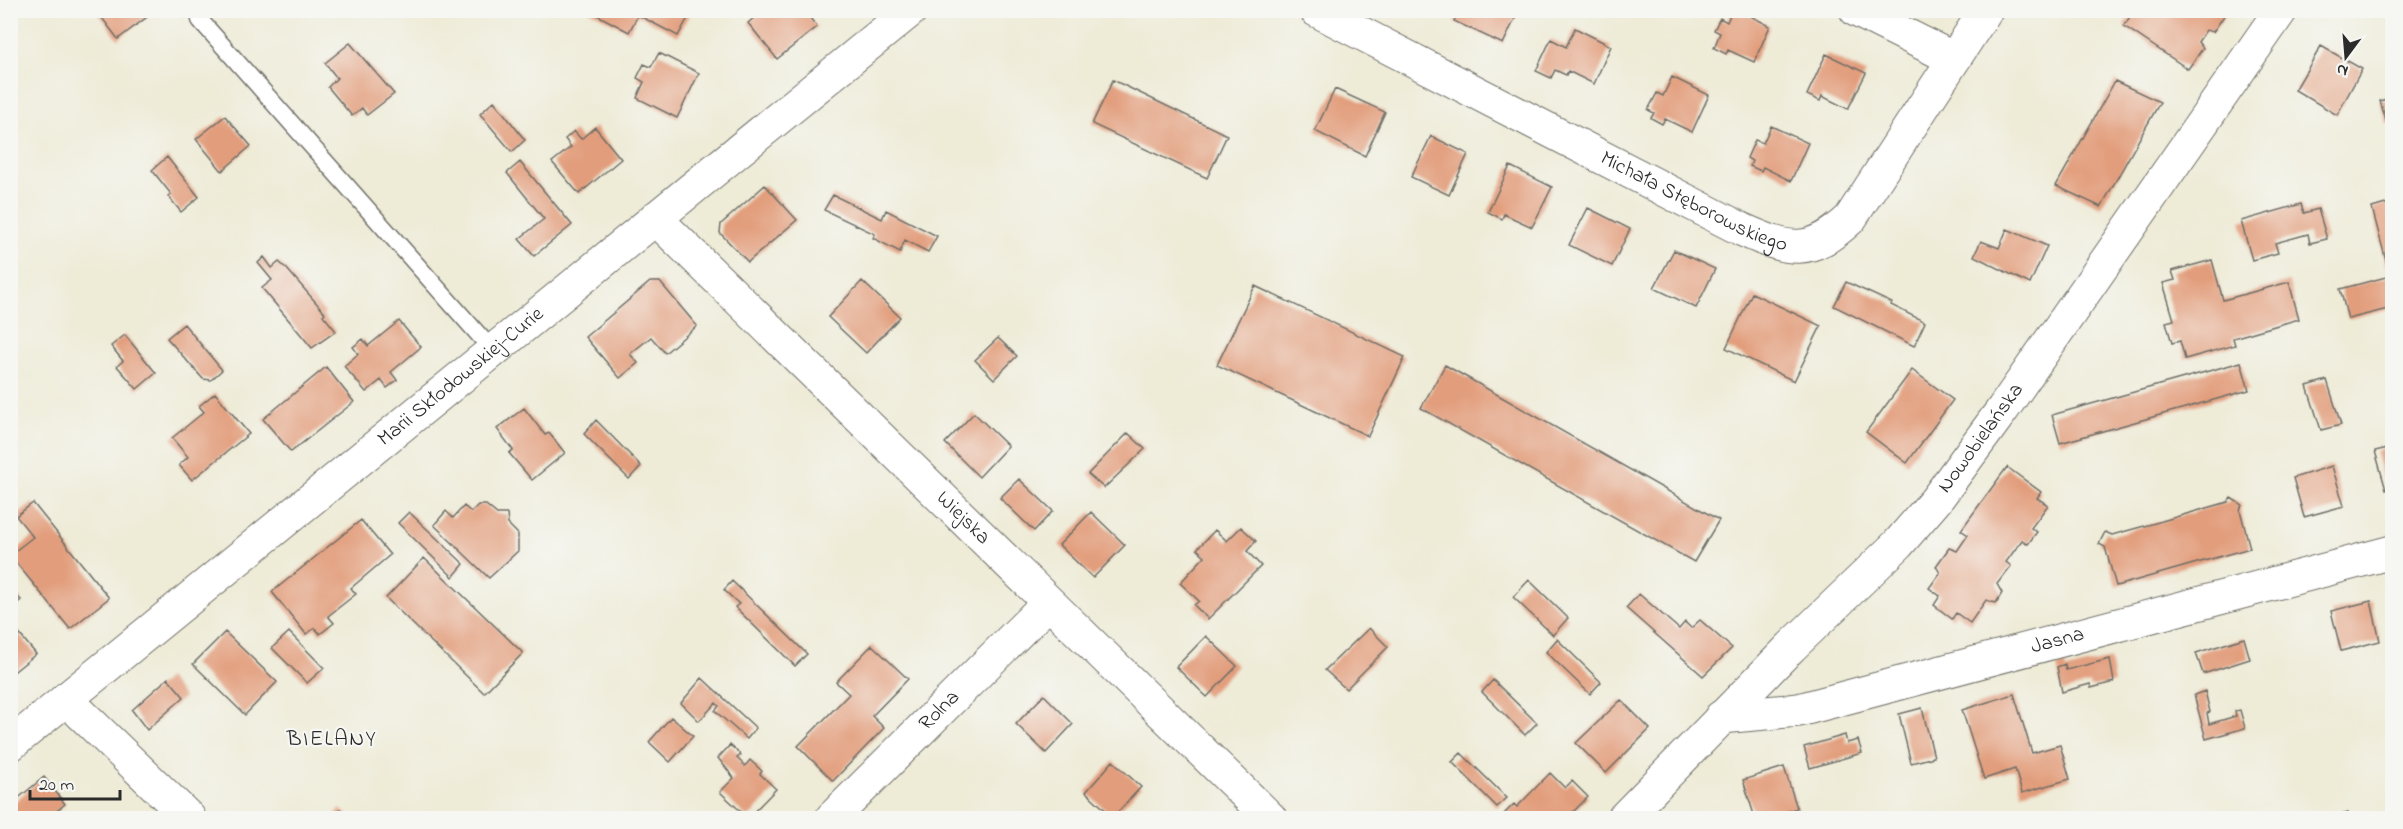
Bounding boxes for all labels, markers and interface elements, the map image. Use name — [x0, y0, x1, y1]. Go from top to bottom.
north arrow — [2316, 27, 2376, 87]
text: N — [2334, 56, 2351, 83]
street label: Michała Stęborowskiego — [1595, 144, 1790, 260]
street label: Marii Skłodowskiej-Curie — [371, 300, 551, 454]
street label: Nowobielańska — [1931, 377, 2031, 500]
street label: Wiejska — [929, 485, 997, 552]
street label: Jasna — [2028, 620, 2088, 663]
street label: Rolna — [912, 684, 967, 738]
district label: BIELANY — [286, 724, 377, 756]
scale bar — [30, 763, 120, 801]
text: 20 m — [39, 773, 74, 799]

